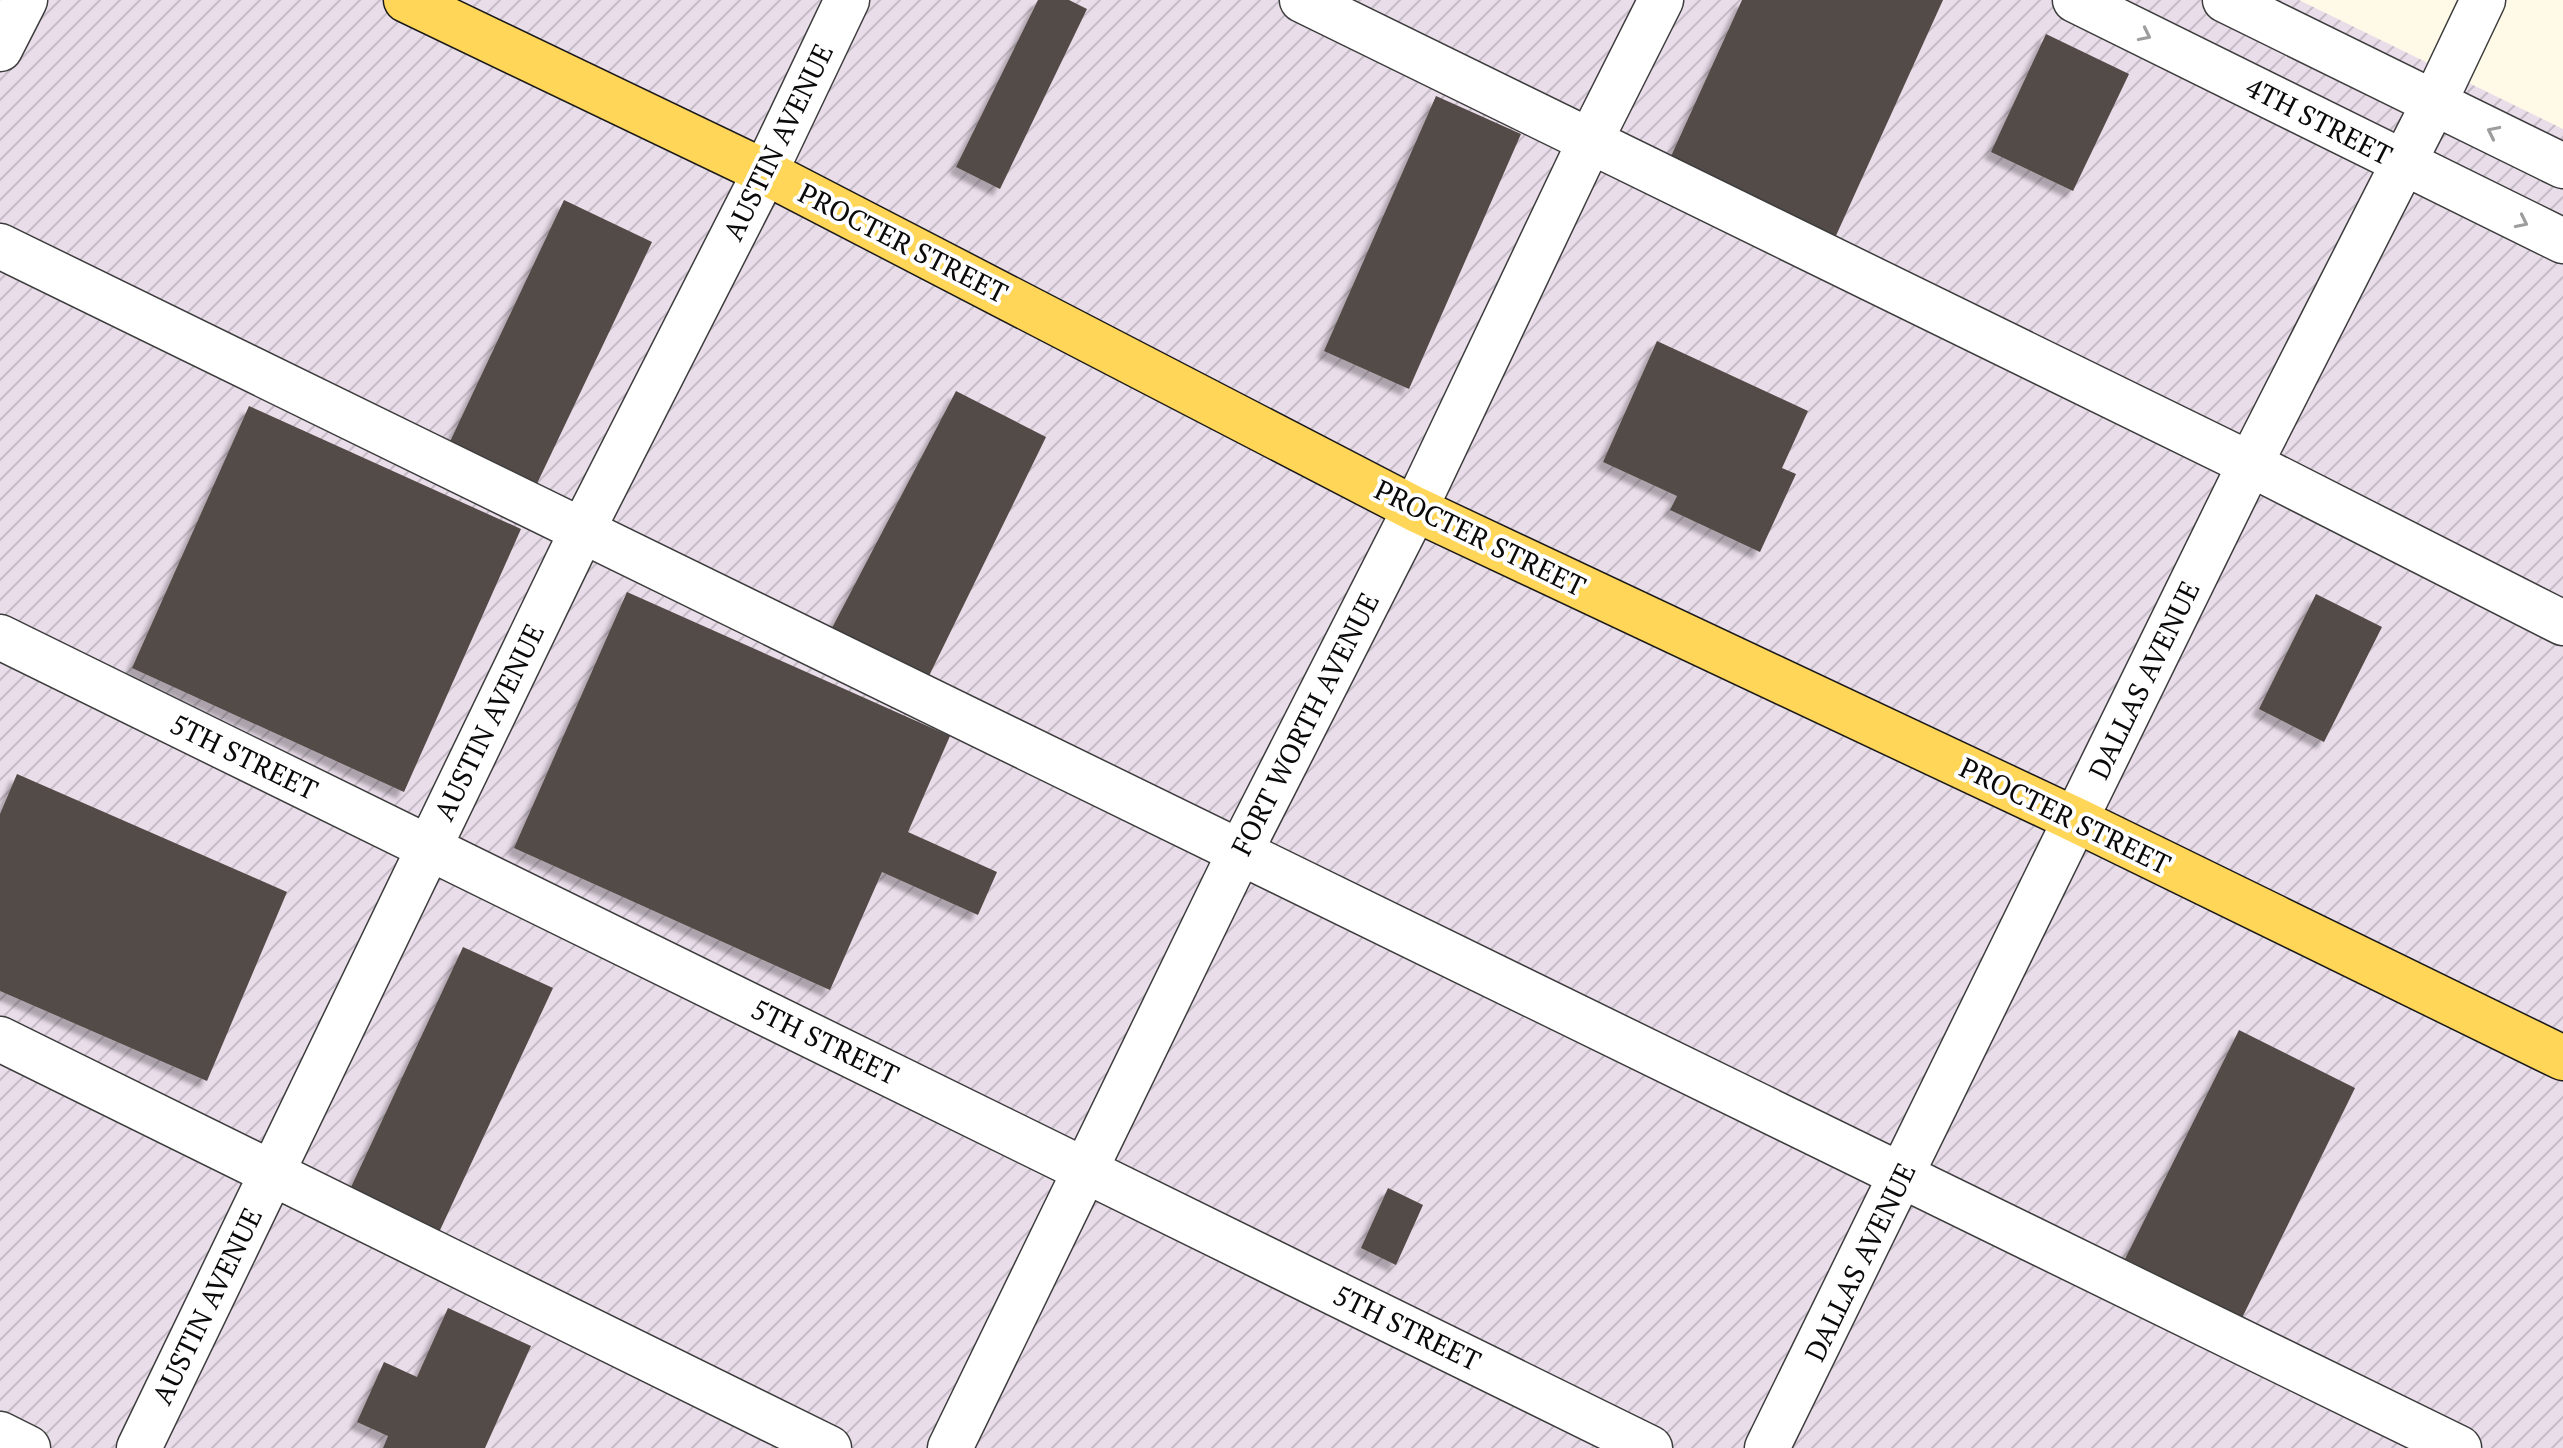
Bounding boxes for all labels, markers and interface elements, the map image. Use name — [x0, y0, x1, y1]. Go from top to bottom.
one-way arrow — [2137, 25, 2152, 40]
street label: AUSTIN AVENUE — [714, 37, 841, 246]
street label: 4TH STREET — [2240, 68, 2399, 173]
one-way arrow — [2487, 126, 2501, 142]
street label: PROCTER STREET — [792, 174, 1014, 311]
one-way arrow — [2514, 212, 2529, 227]
street label: PROCTER STREET — [1369, 470, 1592, 605]
street label: DALLAS AVENUE — [2080, 575, 2207, 785]
street label: FORT WORTH AVENUE — [1222, 586, 1387, 861]
street label: AUSTIN AVENUE — [425, 617, 552, 826]
street label: 5TH STREET — [164, 705, 324, 808]
street label: PROCTER STREET — [1954, 748, 2177, 883]
street label: 5TH STREET — [745, 990, 905, 1093]
street label: DALLAS AVENUE — [1796, 1157, 1923, 1367]
street label: AUSTIN AVENUE — [143, 1201, 270, 1410]
street label: 5TH STREET — [1327, 1276, 1487, 1379]

